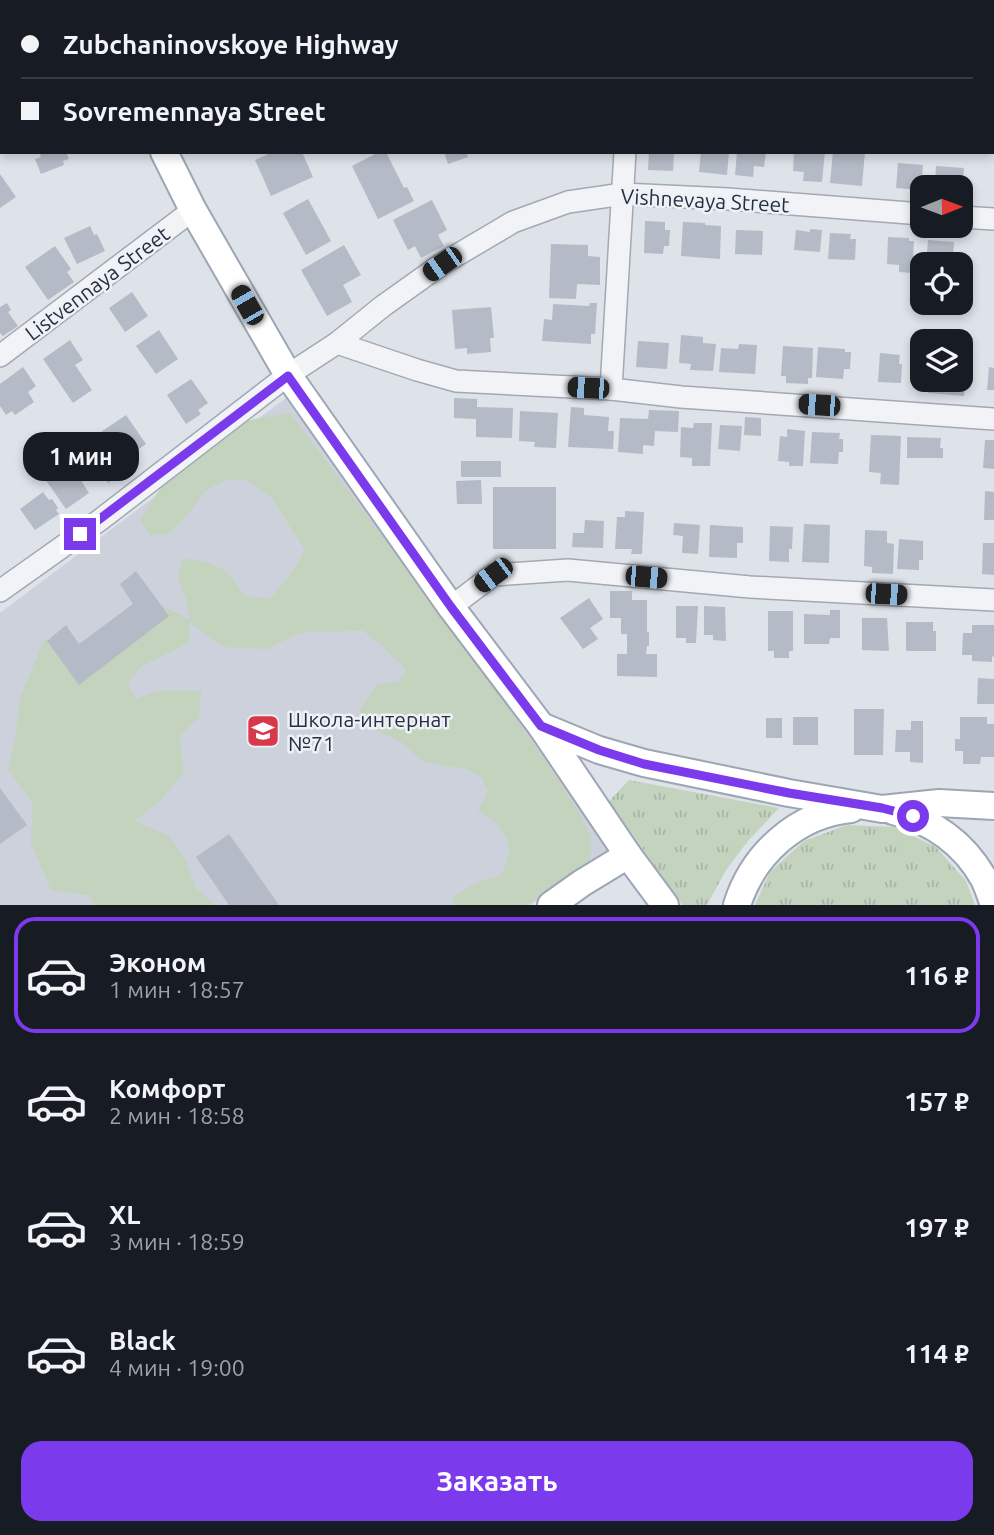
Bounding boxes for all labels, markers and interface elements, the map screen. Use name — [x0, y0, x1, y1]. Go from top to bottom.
text: Zubchaninovskoye Highway — [63, 30, 399, 59]
text: Sovremennaya Street — [63, 97, 326, 126]
north arrow — [910, 175, 973, 238]
map controls — [910, 175, 973, 392]
street label: Vishnevaya Street — [620, 184, 790, 216]
street label: Listvennaya Street — [20, 221, 174, 345]
car — [419, 243, 466, 285]
button: locate — [910, 252, 973, 315]
car — [228, 282, 267, 328]
button: layers — [910, 329, 973, 392]
car — [567, 376, 610, 400]
car — [798, 393, 841, 417]
callout: 1 мин — [22, 433, 138, 482]
text: 1 мин — [49, 444, 113, 469]
route end — [64, 518, 96, 550]
car — [470, 554, 517, 596]
car — [625, 565, 668, 589]
car — [865, 582, 908, 606]
place label: Школа-интернат №71 — [288, 707, 451, 755]
school or university icon: Школа-интернат №71 — [244, 712, 282, 750]
route start — [897, 800, 929, 832]
icon: car — [25, 944, 88, 1007]
text: Эконом — [109, 948, 206, 977]
text: 116 ₽ — [904, 961, 969, 990]
text: 1 мин · 18:57 — [109, 977, 245, 1002]
icon: car — [25, 1070, 88, 1133]
text: Комфорт — [109, 1074, 225, 1103]
text: 157 ₽ — [904, 1087, 969, 1116]
text: 2 мин · 18:58 — [109, 1103, 245, 1128]
icon: car — [25, 1196, 88, 1259]
text: XL — [109, 1200, 140, 1229]
text: 197 ₽ — [904, 1213, 969, 1242]
text: 3 мин · 18:59 — [109, 1229, 245, 1254]
icon: car — [25, 1322, 88, 1385]
text: Black — [109, 1326, 176, 1355]
text: 114 ₽ — [904, 1339, 969, 1368]
text: 4 мин · 19:00 — [109, 1355, 245, 1380]
button: Заказать — [21, 1441, 973, 1521]

